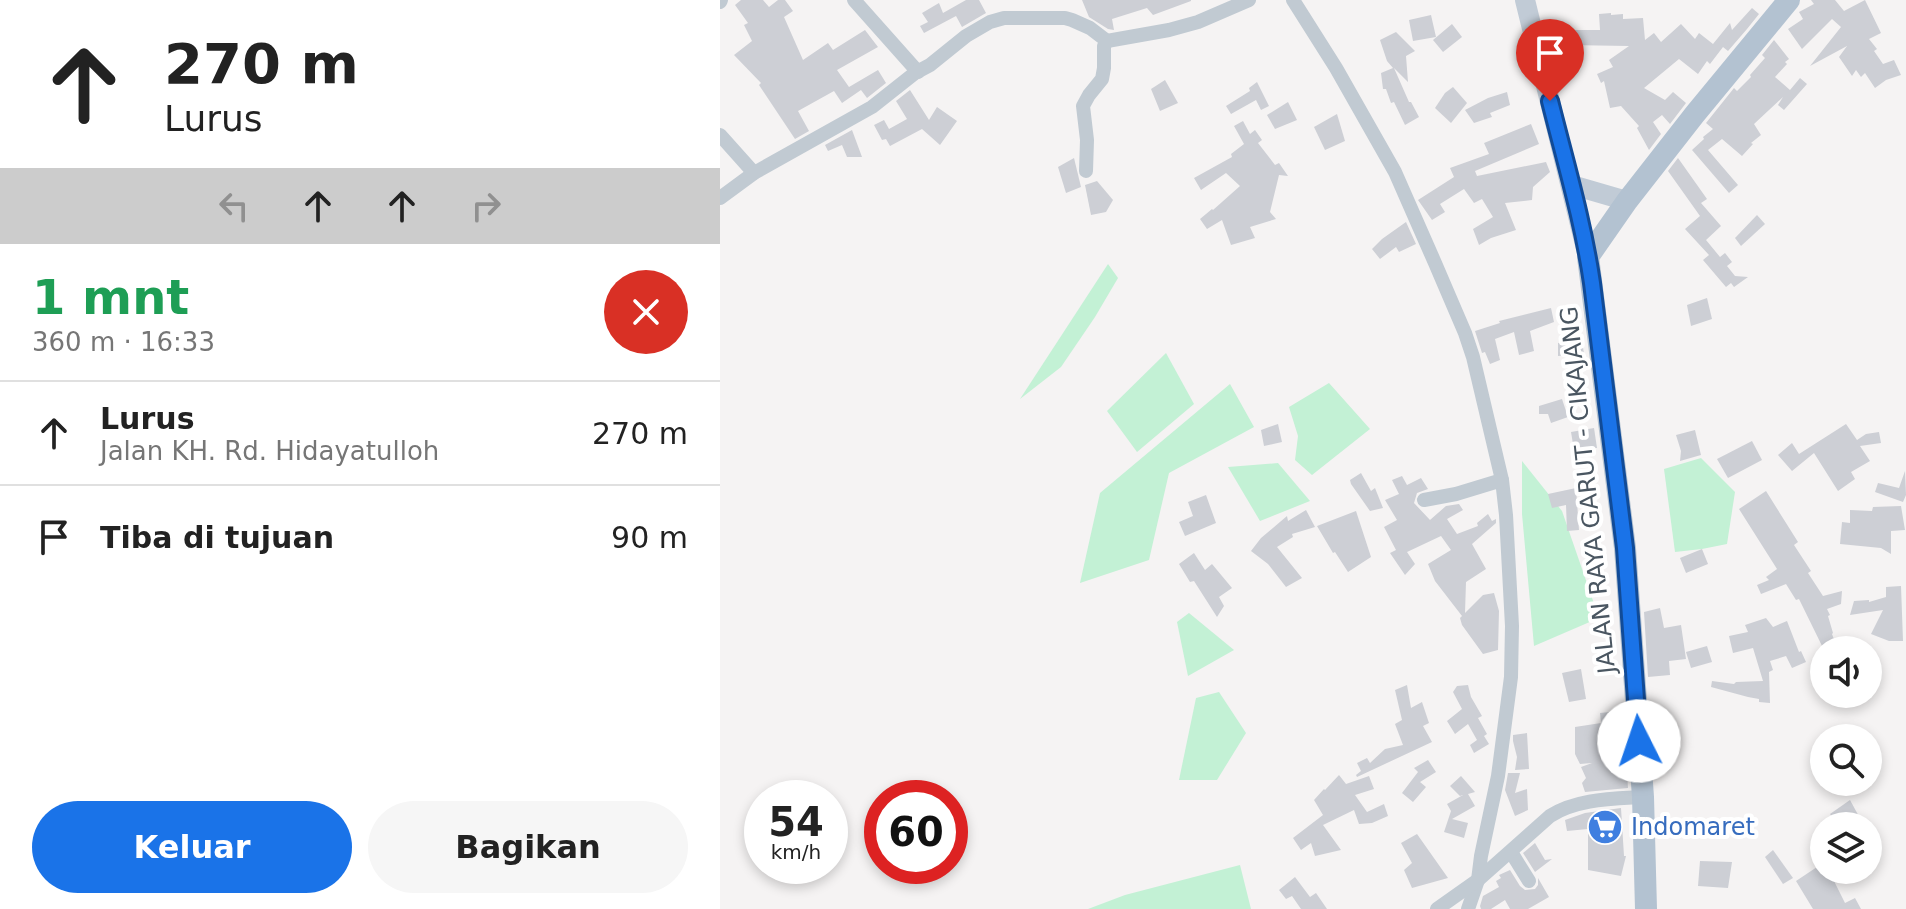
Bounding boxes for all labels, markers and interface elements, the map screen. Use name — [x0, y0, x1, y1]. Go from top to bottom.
pin — [1516, 19, 1584, 101]
text: 270 m — [164, 31, 359, 96]
icon: arrive — [1528, 31, 1572, 75]
icon: ahead — [32, 32, 136, 136]
text: Lurus — [164, 98, 263, 139]
icon: left — [212, 184, 256, 228]
icon: ahead — [296, 184, 340, 228]
icon: ahead — [380, 184, 424, 228]
icon: right — [464, 184, 508, 228]
text: 1 mnt — [32, 269, 189, 325]
button: close — [604, 270, 688, 354]
street label: JALAN RAYA GARUT - CIKAJANG — [1555, 305, 1621, 677]
text: 360 m · 16:33 — [32, 327, 215, 357]
text: Lurus — [100, 401, 194, 436]
icon: ahead — [32, 411, 76, 455]
text: 270 m — [592, 416, 688, 451]
text: Jalan KH. Rd. Hidayatulloh — [100, 436, 439, 466]
icon: arrive — [32, 515, 76, 559]
text: Tiba di tujuan — [100, 520, 334, 555]
text: 90 m — [611, 520, 688, 555]
map controls — [1810, 636, 1882, 884]
button: sound — [1810, 636, 1882, 708]
position arrow — [1597, 699, 1681, 783]
button: search — [1810, 724, 1882, 796]
speed limit sign: 60 — [864, 780, 968, 884]
text: 54 — [768, 799, 824, 845]
button: Keluar — [32, 801, 352, 893]
button: Bagikan — [368, 801, 688, 893]
supermarket icon: Indomaret — [1586, 808, 1624, 846]
button: layers — [1810, 812, 1882, 884]
place label: Indomaret — [1631, 813, 1755, 841]
text: km/h — [771, 840, 821, 864]

